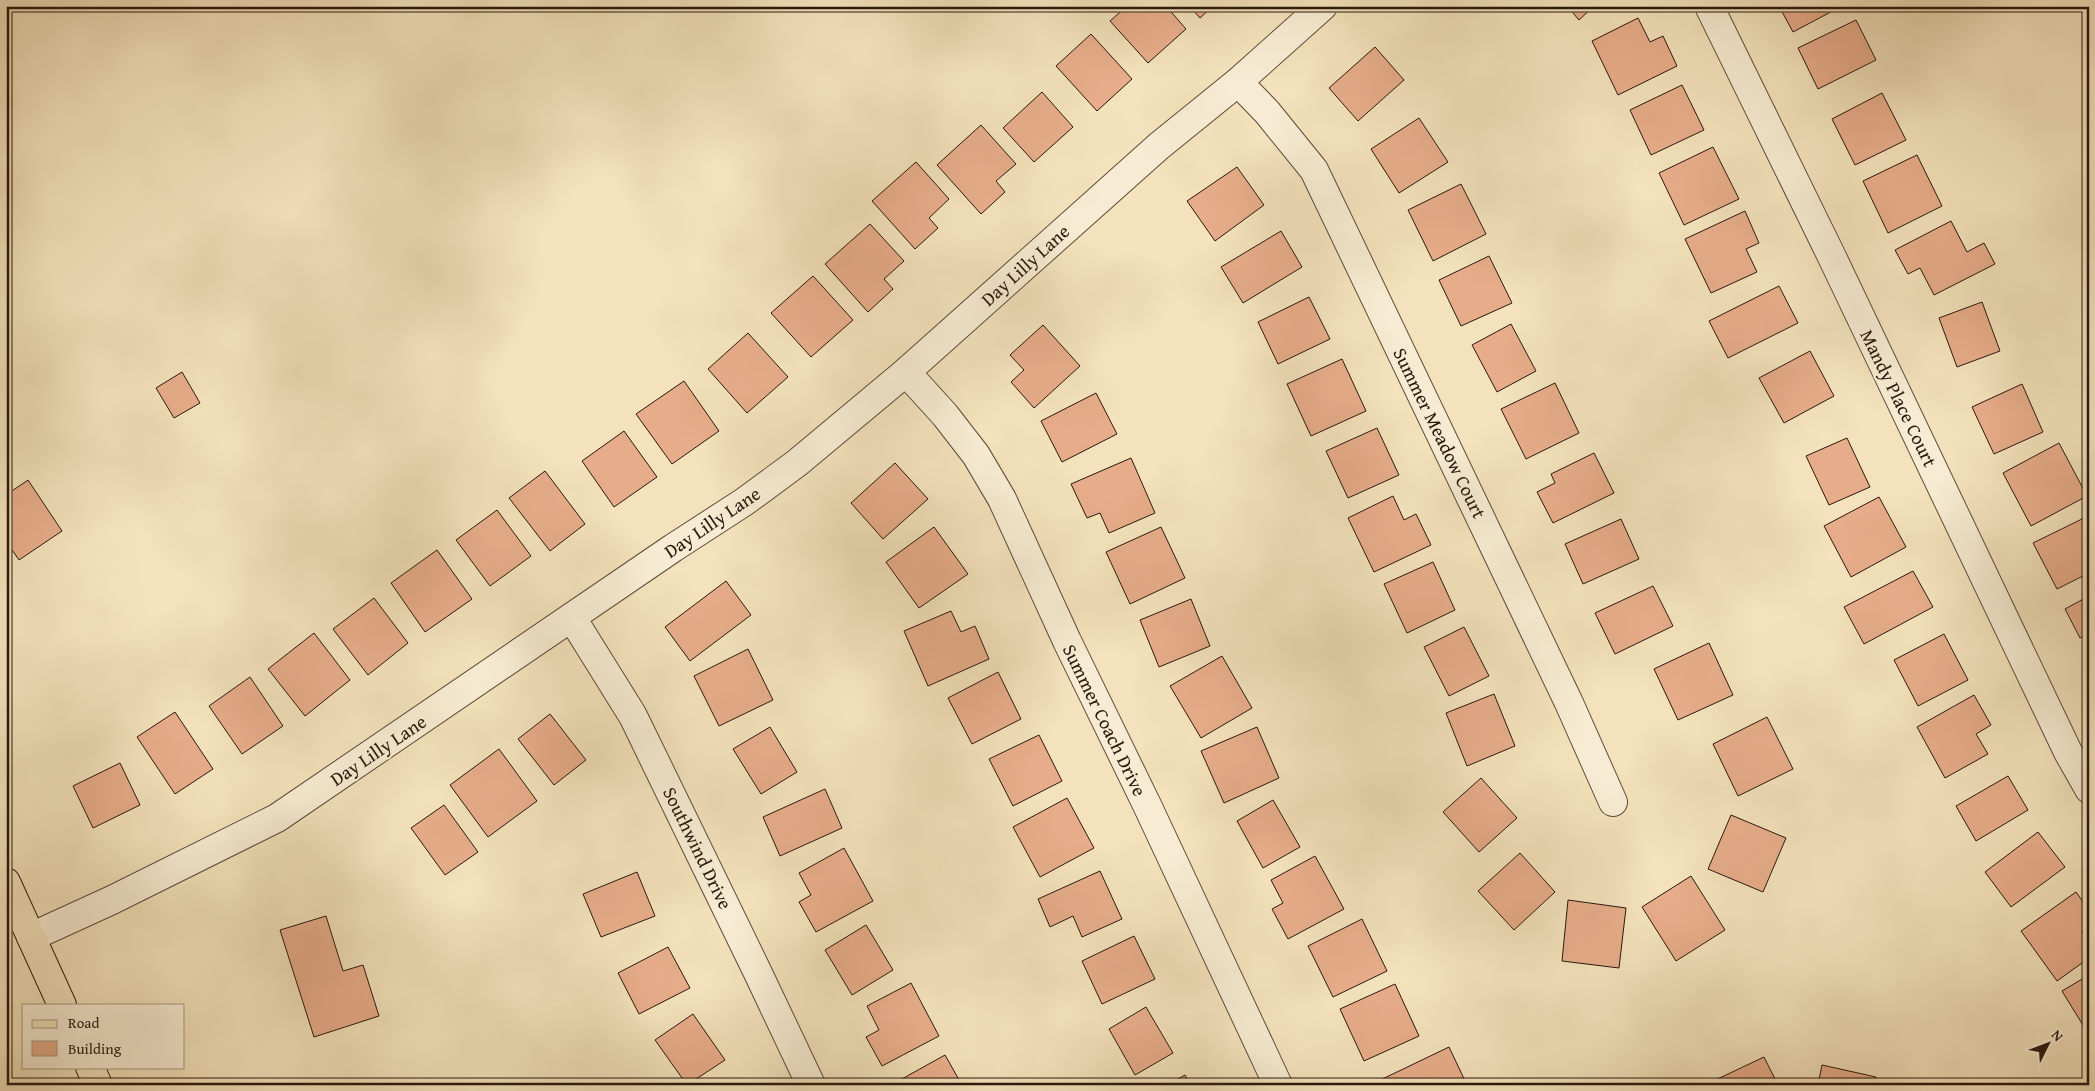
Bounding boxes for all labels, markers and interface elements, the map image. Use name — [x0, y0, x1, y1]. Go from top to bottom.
street label: Day Lilly Lane — [974, 217, 1076, 313]
street label: Mandy Place Court — [1854, 324, 1945, 472]
street label: Summer Meadow Court — [1386, 343, 1494, 523]
street label: Day Lilly Lane — [658, 479, 766, 565]
street label: Summer Coach Drive — [1056, 639, 1154, 801]
street label: Day Lilly Lane — [324, 707, 432, 793]
street label: Southwind Drive — [656, 782, 740, 914]
legend — [22, 1004, 185, 1068]
text: Road — [68, 1012, 99, 1033]
north arrow — [2022, 1018, 2072, 1068]
text: N — [2047, 1025, 2069, 1046]
text: Building — [68, 1038, 122, 1059]

